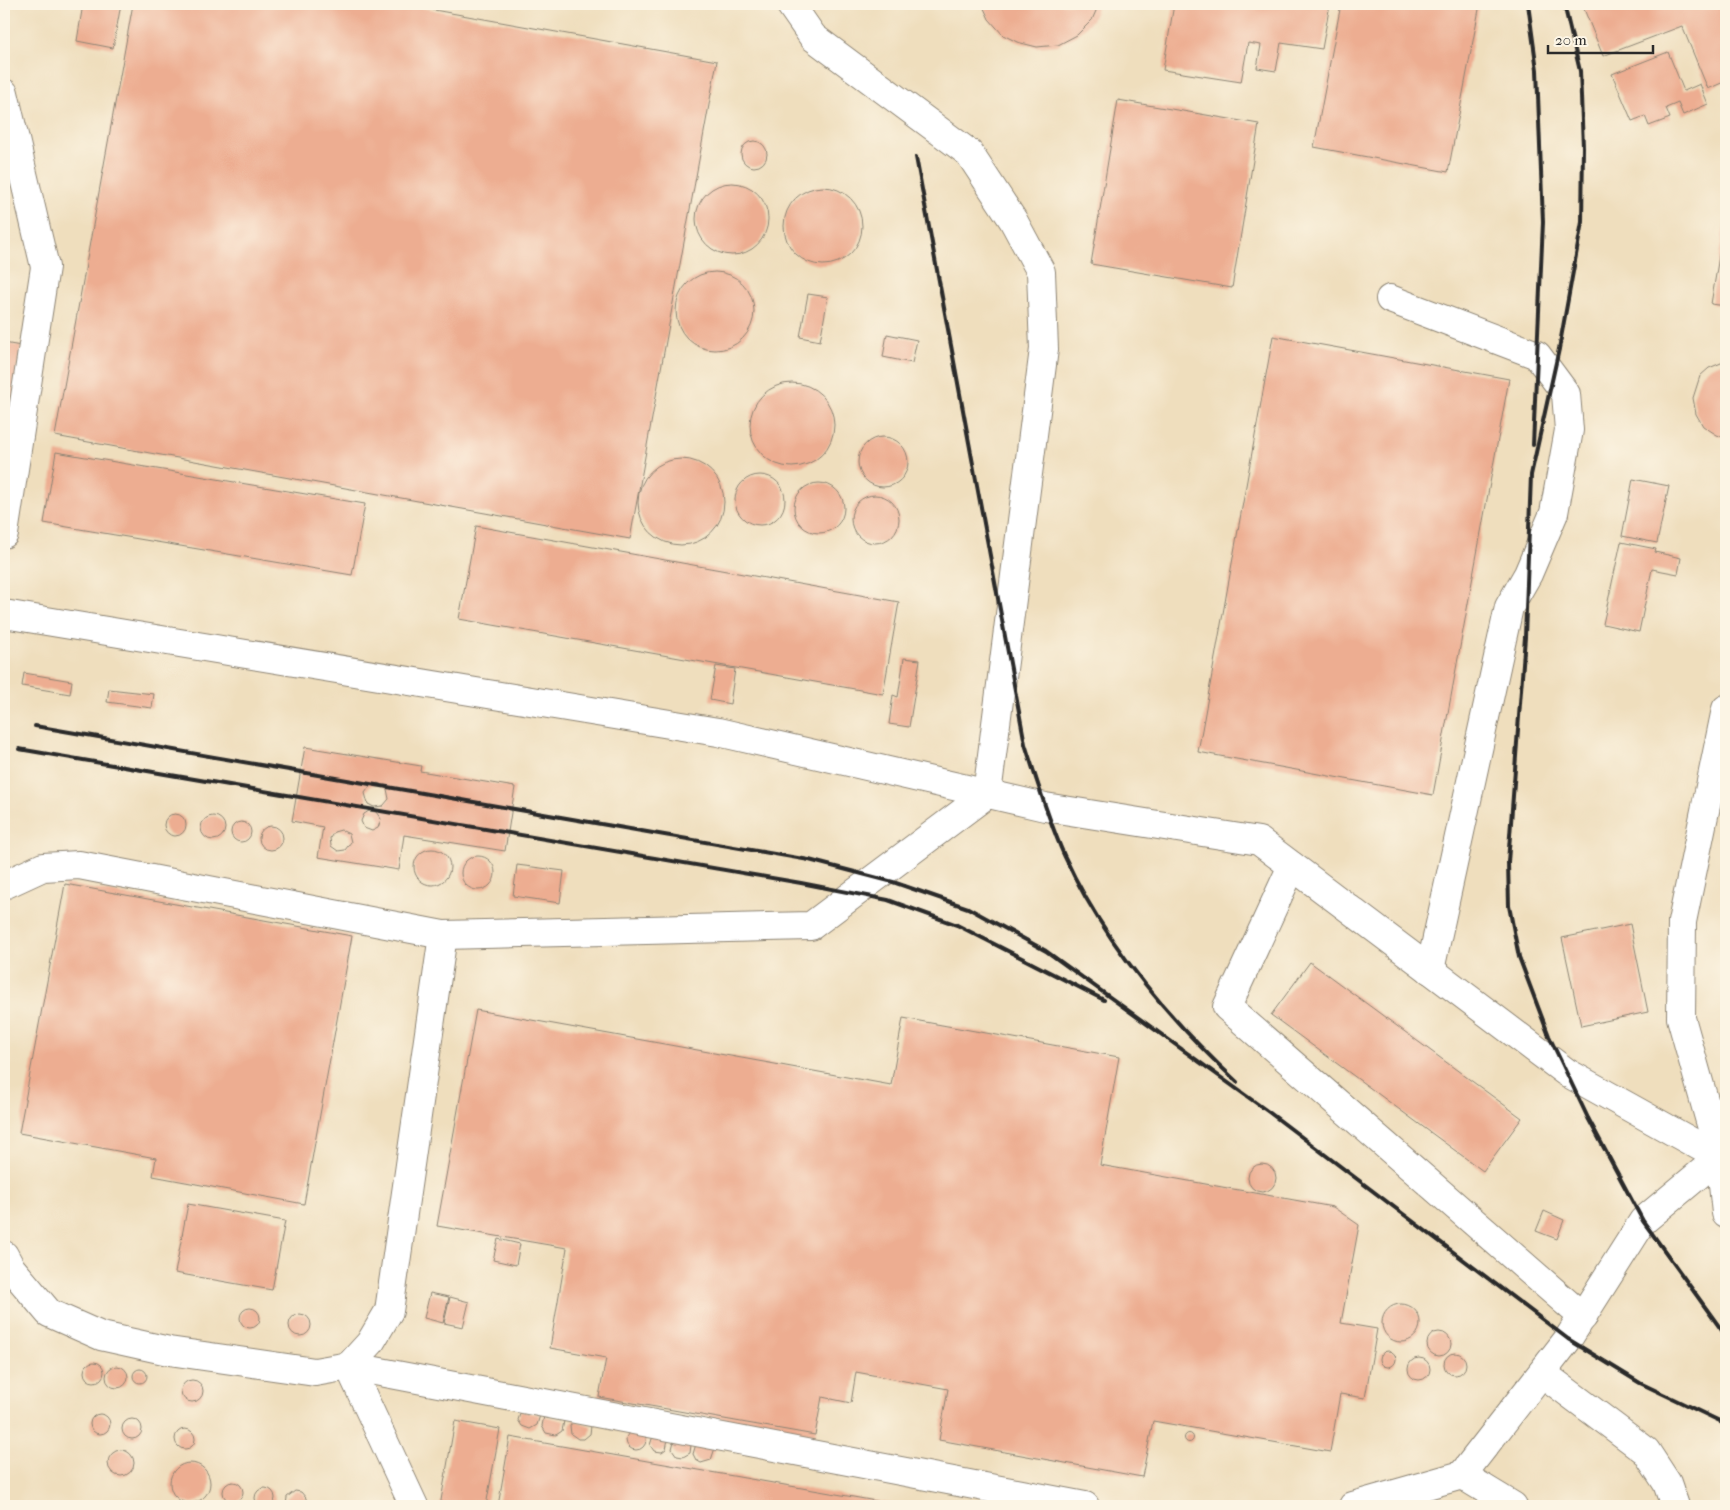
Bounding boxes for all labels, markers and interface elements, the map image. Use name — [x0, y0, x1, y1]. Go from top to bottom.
scale bar — [1548, 22, 1652, 54]
text: 20 m — [1555, 31, 1587, 49]

